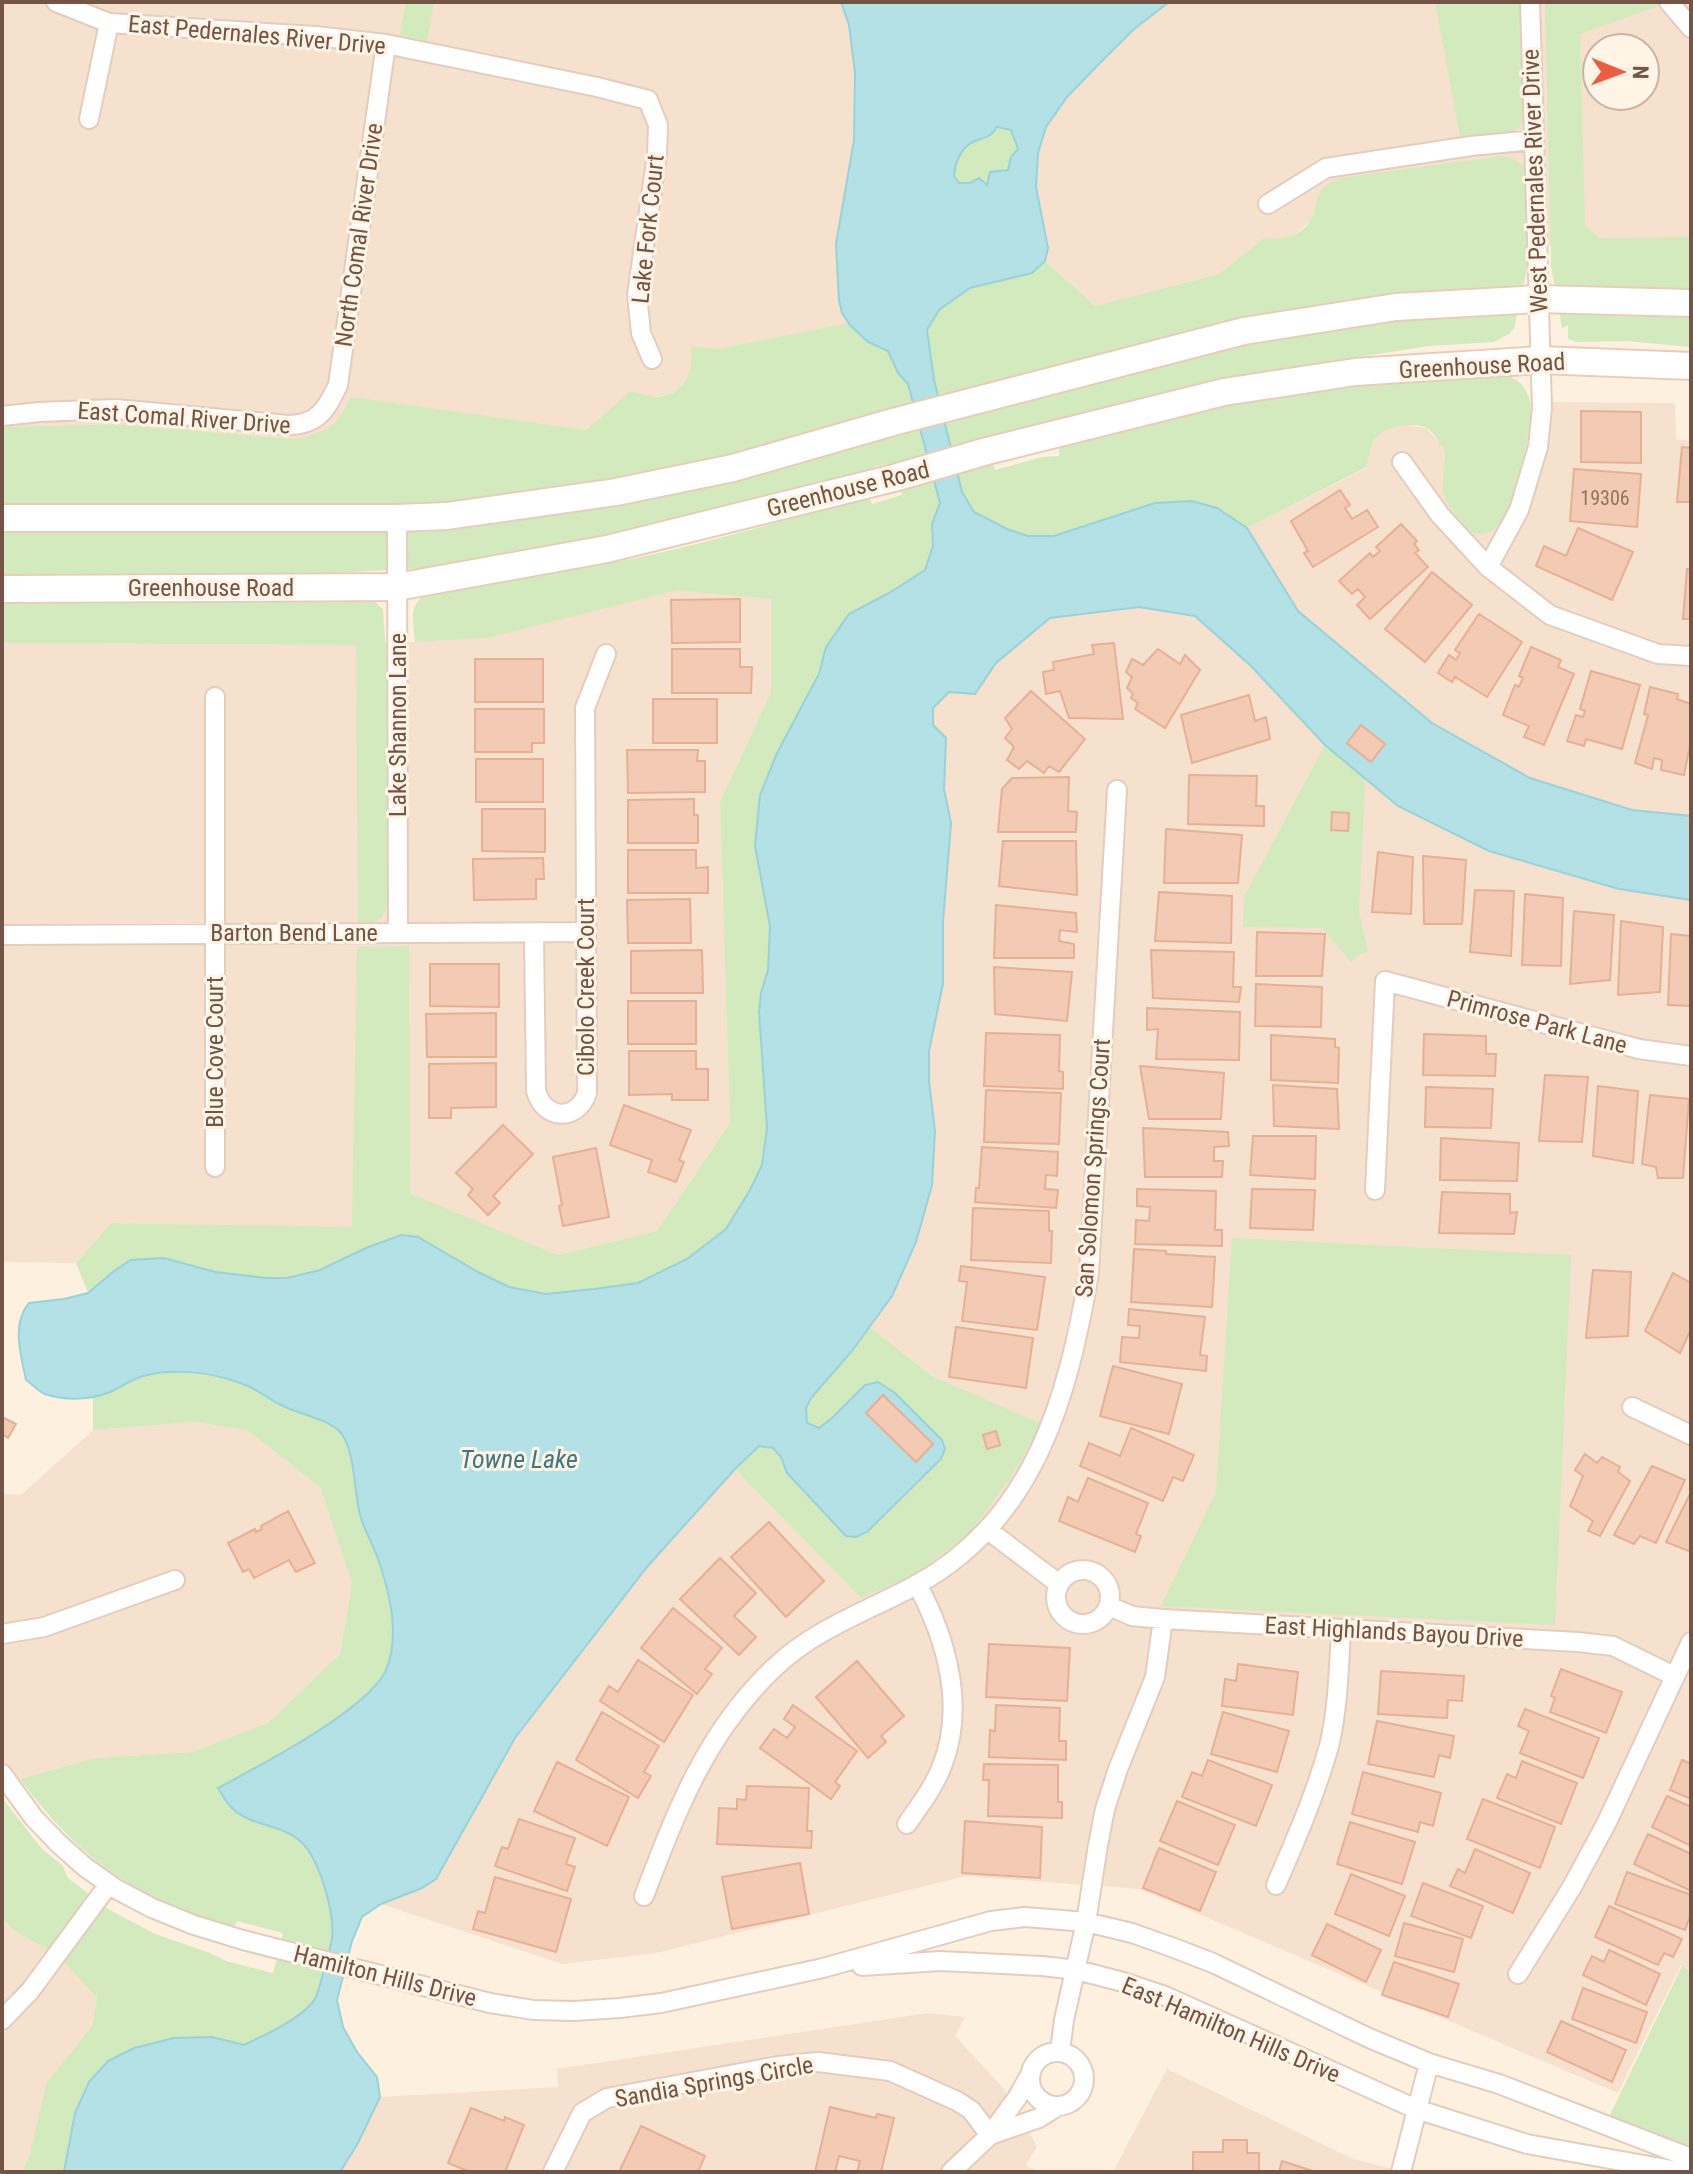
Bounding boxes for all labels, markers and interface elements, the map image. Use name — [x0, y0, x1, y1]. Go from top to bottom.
street label: East Pedernales River Drive — [127, 10, 387, 60]
north arrow — [1581, 32, 1661, 112]
street label: West Pedernales River Drive — [1516, 48, 1554, 314]
text: N — [1628, 65, 1653, 79]
street label: North Comal River Drive — [329, 121, 389, 349]
street label: Lake Fork Court — [626, 153, 670, 305]
street label: Greenhouse Road — [1398, 348, 1566, 384]
street label: East Comal River Drive — [77, 397, 291, 439]
street label: Greenhouse Road — [764, 455, 932, 523]
house number: 19306 — [1580, 486, 1630, 510]
street label: Greenhouse Road — [128, 574, 294, 602]
street label: Lake Shannon Lane — [384, 633, 412, 817]
street label: Cibolo Creek Court — [572, 898, 600, 1076]
street label: Barton Bend Lane — [210, 919, 378, 947]
street label: Blue Cove Court — [201, 976, 229, 1128]
street label: Primrose Park Lane — [1444, 985, 1630, 1059]
street label: San Solomon Springs Court — [1070, 1038, 1116, 1298]
water label: Towne Lake — [460, 1444, 578, 1474]
street label: East Highlands Bayou Drive — [1264, 1611, 1524, 1653]
street label: Hamilton Hills Drive — [291, 1940, 479, 2012]
street label: East Hamilton Hills Drive — [1118, 1971, 1344, 2089]
street label: Sandia Springs Circle — [613, 2051, 815, 2113]

